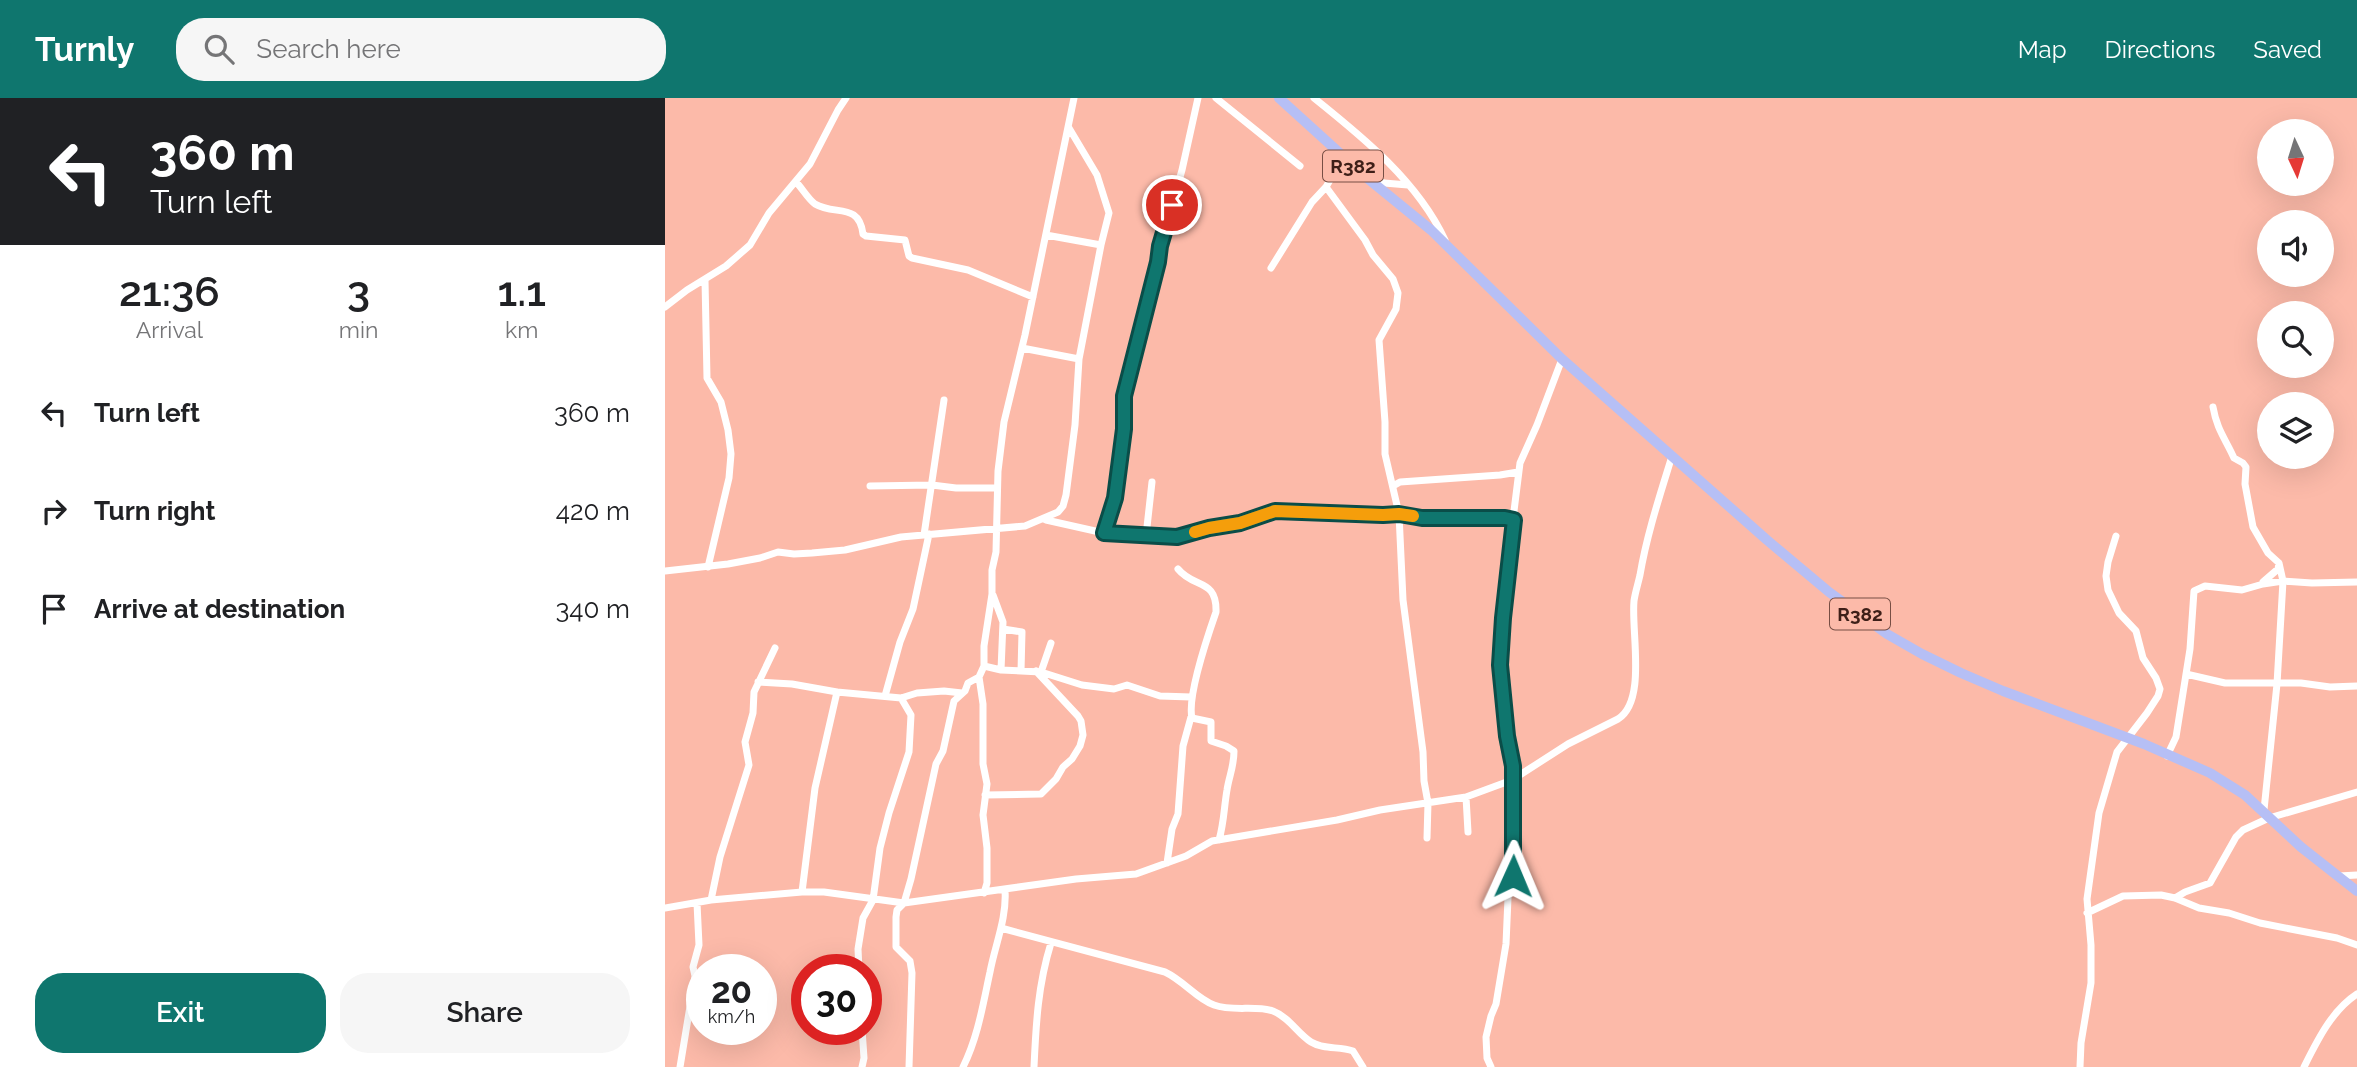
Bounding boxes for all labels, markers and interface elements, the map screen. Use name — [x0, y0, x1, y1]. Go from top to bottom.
search box — [176, 18, 666, 81]
text: Turnly — [35, 30, 134, 69]
icon: search — [200, 30, 238, 68]
text: Search here — [256, 34, 401, 64]
text: Map — [2018, 35, 2067, 64]
text: Directions — [2105, 35, 2215, 64]
text: Saved — [2253, 35, 2322, 64]
north arrow — [2257, 119, 2335, 196]
map controls — [2257, 119, 2334, 469]
text: 360 m — [150, 124, 295, 181]
icon: left — [35, 126, 126, 217]
road number: R382 — [1323, 150, 1383, 181]
pin — [1142, 175, 1202, 235]
text: Turn left — [150, 183, 272, 220]
icon: arrive — [1153, 186, 1191, 224]
button: sound — [2257, 210, 2334, 287]
text: 21:36 — [119, 267, 220, 316]
text: 3 — [347, 267, 370, 316]
text: 1.1 — [497, 267, 546, 316]
button: search — [2257, 301, 2334, 378]
text: Arrival — [136, 316, 203, 343]
text: min — [339, 316, 378, 343]
text: km — [505, 316, 538, 343]
button: layers — [2257, 392, 2334, 469]
icon: left — [35, 394, 73, 432]
text: Turn left — [94, 398, 200, 428]
text: 360 m — [554, 398, 630, 428]
icon: right — [35, 492, 73, 530]
text: Turn right — [94, 496, 215, 526]
text: 420 m — [556, 496, 630, 526]
icon: arrive — [35, 590, 73, 628]
text: Arrive at destination — [94, 594, 345, 624]
text: 340 m — [555, 594, 630, 624]
road number: R382 — [1830, 598, 1890, 629]
position arrow — [1476, 839, 1550, 913]
speed limit sign: 30 — [791, 954, 882, 1045]
text: 20 — [711, 970, 752, 1011]
button: Exit — [35, 973, 326, 1053]
button: Share — [340, 973, 630, 1053]
text: km/h — [708, 1006, 755, 1027]

